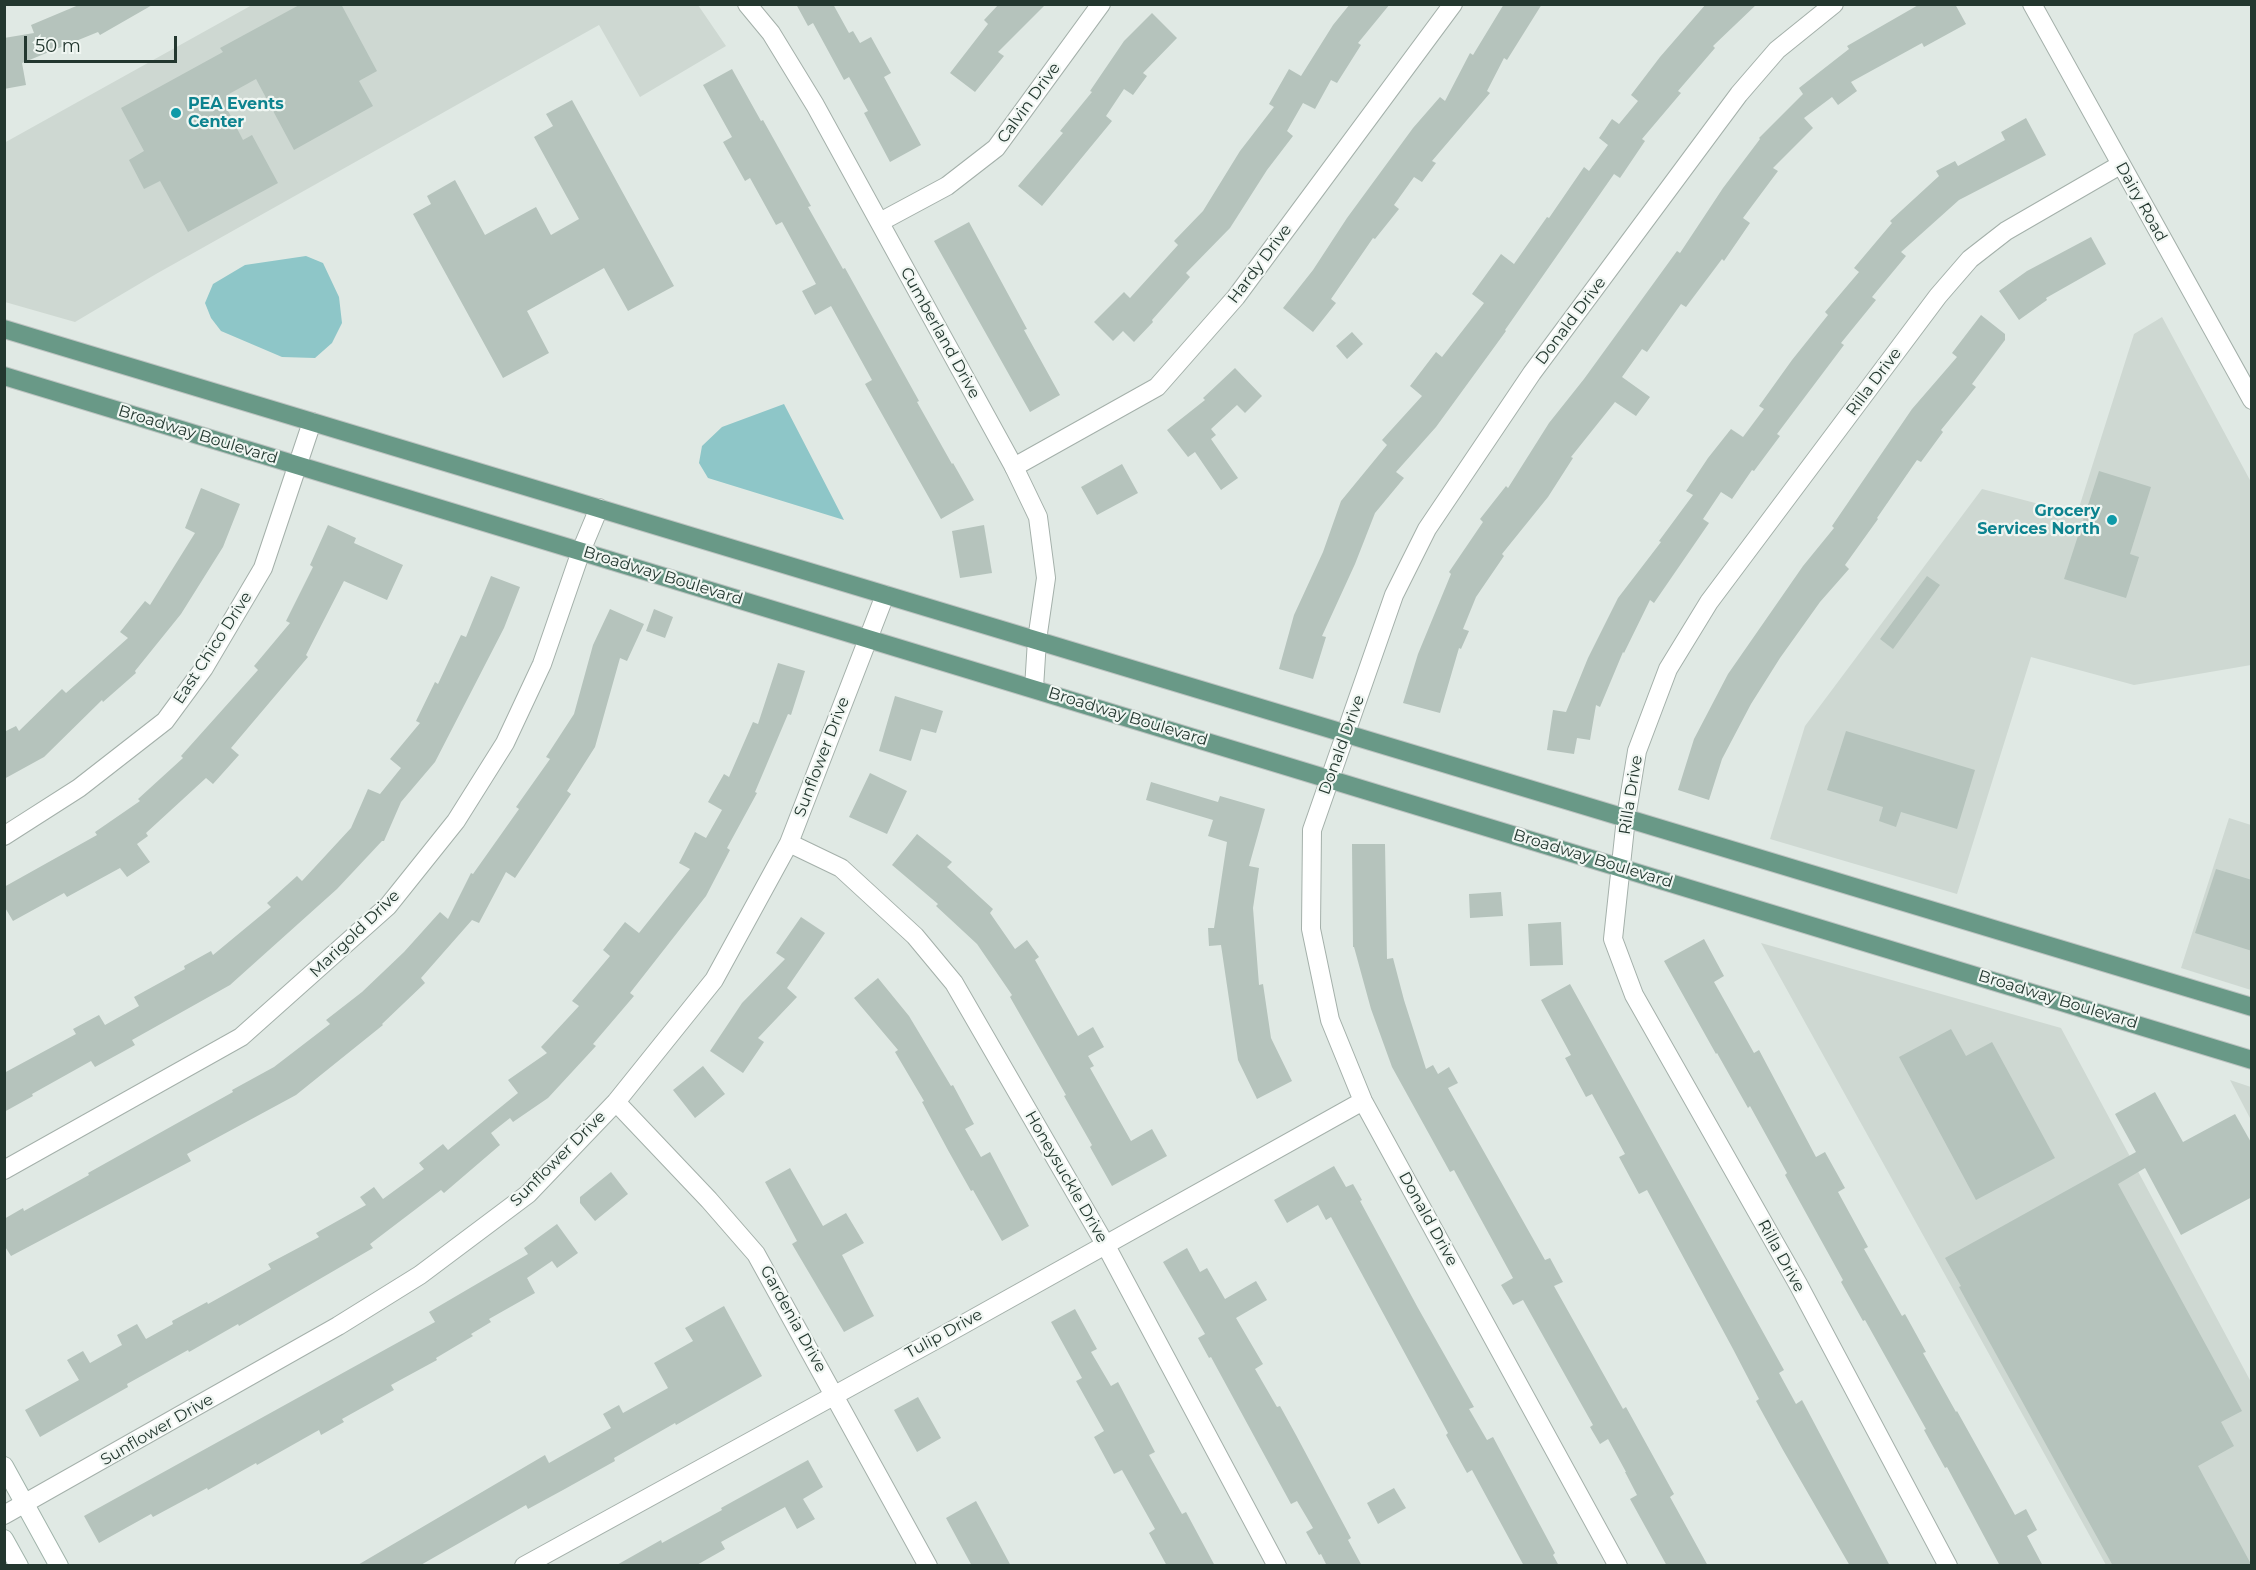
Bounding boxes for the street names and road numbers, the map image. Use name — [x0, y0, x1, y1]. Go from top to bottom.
street label: Calvin Drive — [993, 59, 1065, 147]
street label: Dairy Road — [2111, 159, 2171, 245]
street label: Hardy Drive — [1224, 221, 1296, 307]
street label: Cumberland Drive — [896, 264, 984, 402]
street label: Donald Drive — [1532, 273, 1610, 369]
street label: Rilla Drive — [1842, 344, 1906, 420]
street label: Broadway Boulevard — [116, 402, 280, 468]
street label: Broadway Boulevard — [581, 543, 745, 609]
street label: East Chico Drive — [170, 588, 256, 708]
street label: Broadway Boulevard — [1046, 684, 1210, 750]
street label: Donald Drive — [1315, 692, 1369, 798]
street label: Sunflower Drive — [790, 694, 854, 820]
street label: Rilla Drive — [1615, 754, 1647, 836]
street label: Broadway Boulevard — [1511, 826, 1675, 892]
street label: Marigold Drive — [306, 886, 404, 982]
street label: Broadway Boulevard — [1976, 967, 2140, 1033]
street label: Sunflower Drive — [506, 1107, 610, 1211]
street label: Honeysuckle Drive — [1020, 1108, 1112, 1246]
street label: Donald Drive — [1394, 1169, 1462, 1269]
street label: Rilla Drive — [1753, 1216, 1809, 1296]
street label: Gardenia Drive — [756, 1262, 830, 1376]
street label: Tulip Drive — [902, 1305, 986, 1363]
street label: Sunflower Drive — [97, 1390, 217, 1470]

